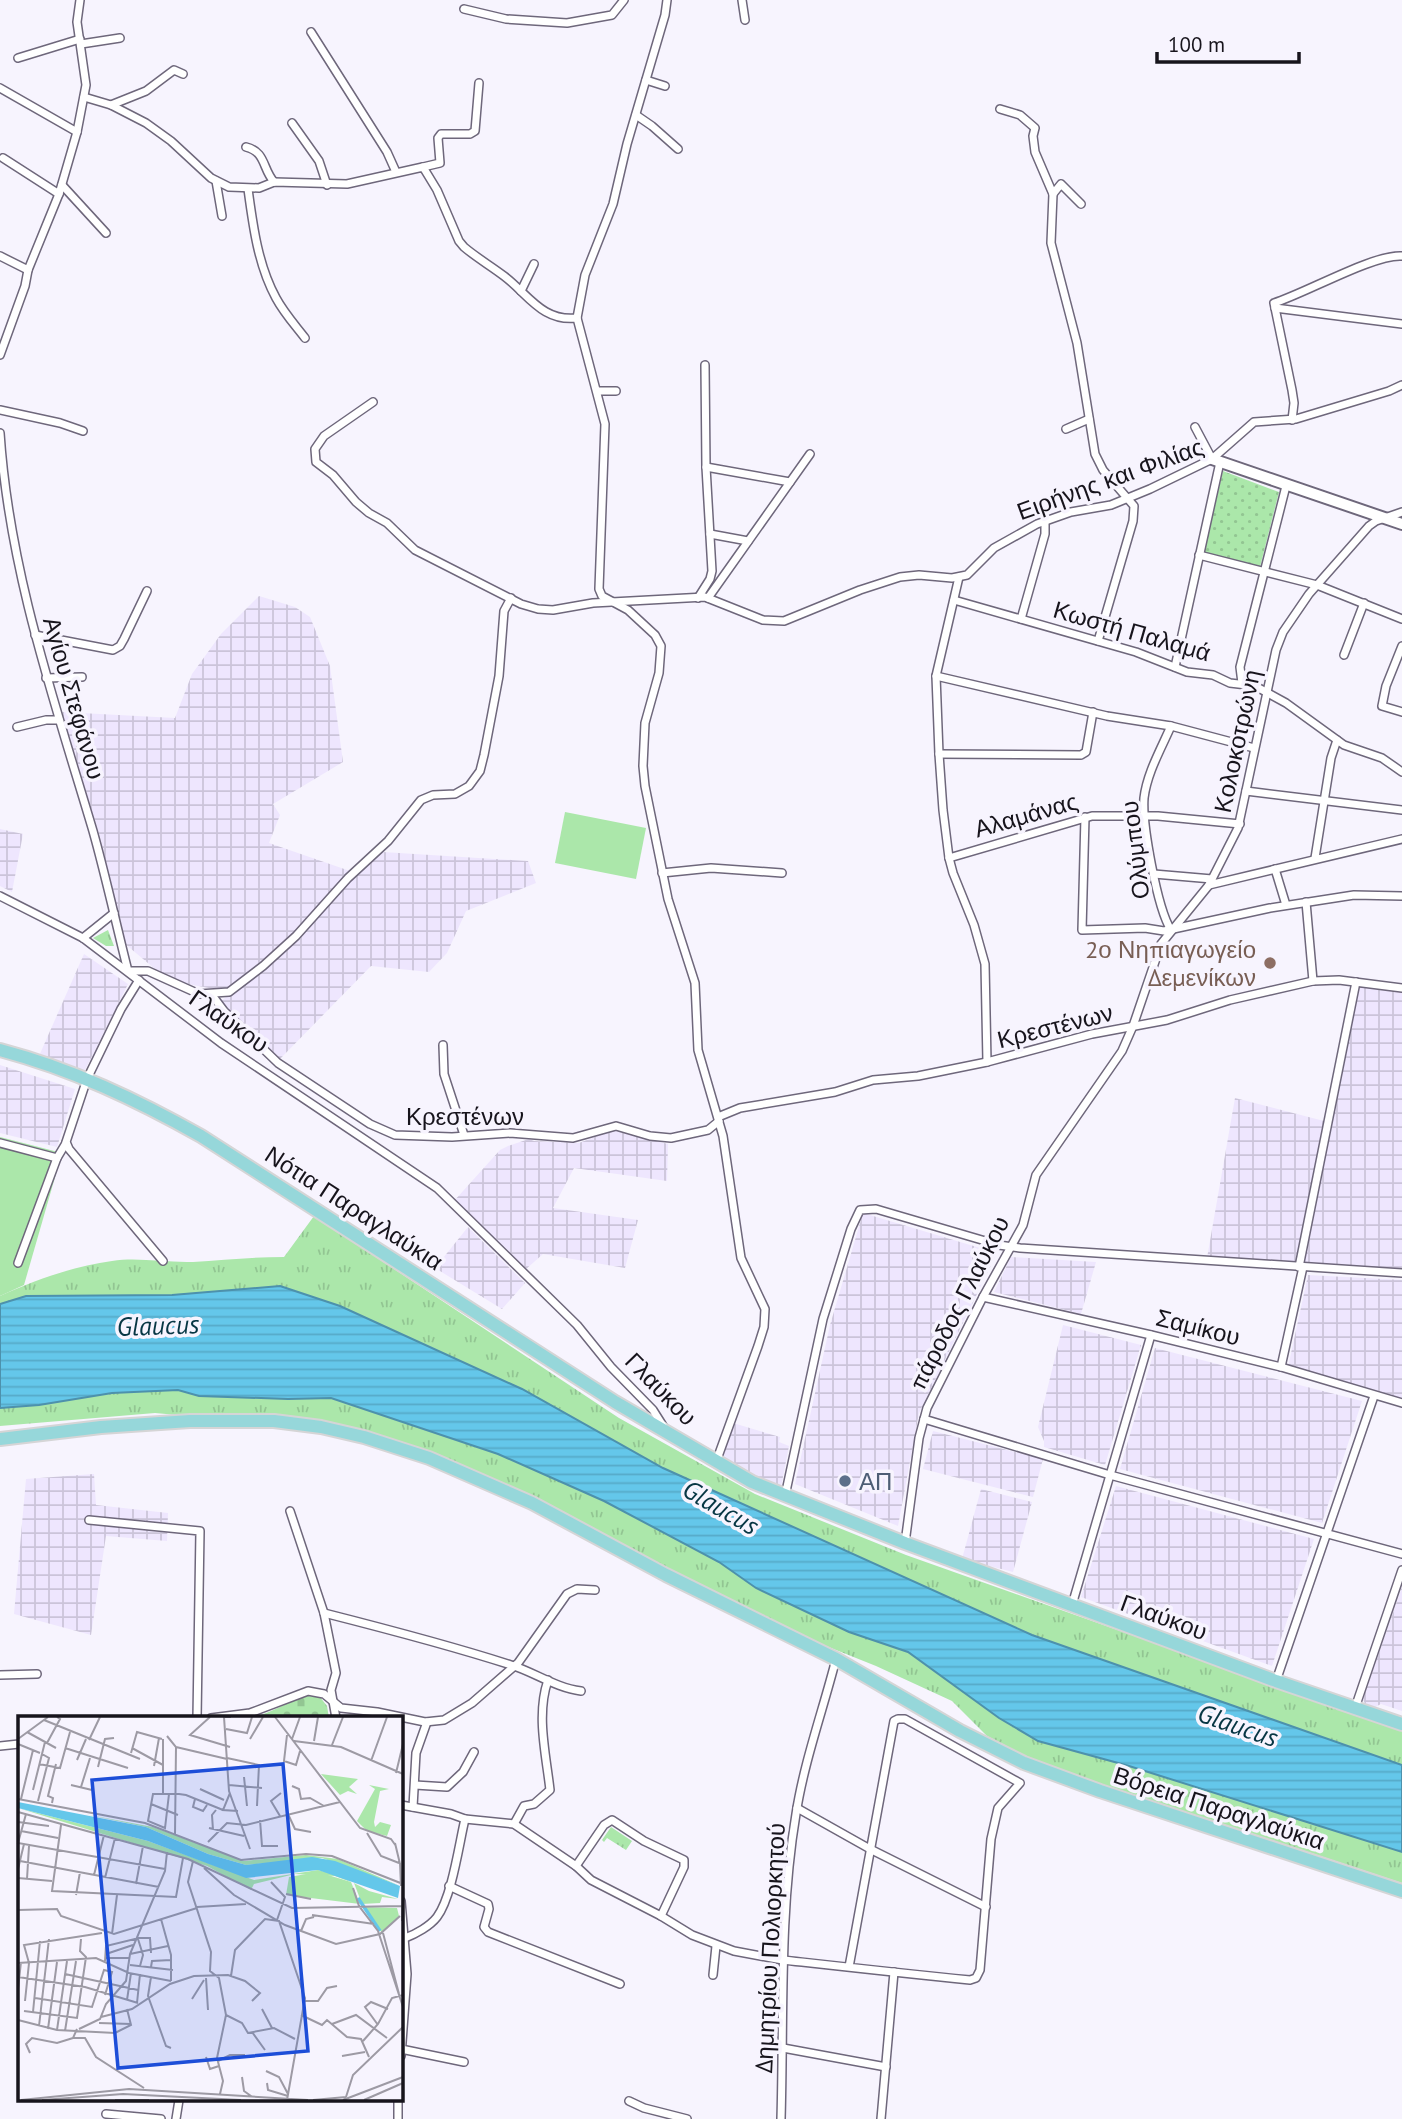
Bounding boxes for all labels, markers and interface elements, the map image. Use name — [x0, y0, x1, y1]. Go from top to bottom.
scale bar — [1157, 21, 1299, 65]
text: 100 m — [1168, 31, 1225, 58]
street label: Ειρήνης και Φιλίας — [1012, 431, 1208, 527]
street label: Κωστή Παλαμά — [1050, 594, 1214, 668]
street label: Αγίου Στεφάνου — [36, 613, 112, 783]
street label: Κολοκοτρώνη — [1207, 667, 1267, 815]
street label: Αλαμάνας — [971, 785, 1081, 845]
street label: Ολύμπου — [1114, 799, 1156, 901]
place label: 2ο Νηπιαγωγείο Δεμενίκων — [1085, 934, 1256, 993]
marker: 2ο Νηπιαγωγείο Δεμενίκων — [1262, 955, 1278, 971]
street label: Γλαύκου — [183, 982, 275, 1060]
street label: Κρεστένων — [994, 997, 1116, 1055]
street label: Κρεστένων — [406, 1101, 524, 1132]
street label: Νότια Παραγλαύκια — [259, 1139, 449, 1277]
street label: πάροδος Γλαύκου — [902, 1211, 1016, 1395]
street label: Σαμίκου — [1153, 1302, 1243, 1352]
water label: Glaucus — [116, 1307, 201, 1343]
street label: Γλαύκου — [619, 1346, 703, 1432]
place label: ΑΠ — [859, 1466, 892, 1497]
water label: Glaucus — [677, 1472, 766, 1542]
marker: ΑΠ — [837, 1473, 853, 1489]
street label: Γλαύκου — [1116, 1587, 1212, 1647]
water label: Glaucus — [1194, 1696, 1283, 1754]
inset map — [18, 1716, 402, 2102]
street label: Βόρεια Παραγλαύκια — [1110, 1759, 1328, 1857]
street label: Δημητρίου Πολιορκητού — [748, 1822, 792, 2074]

